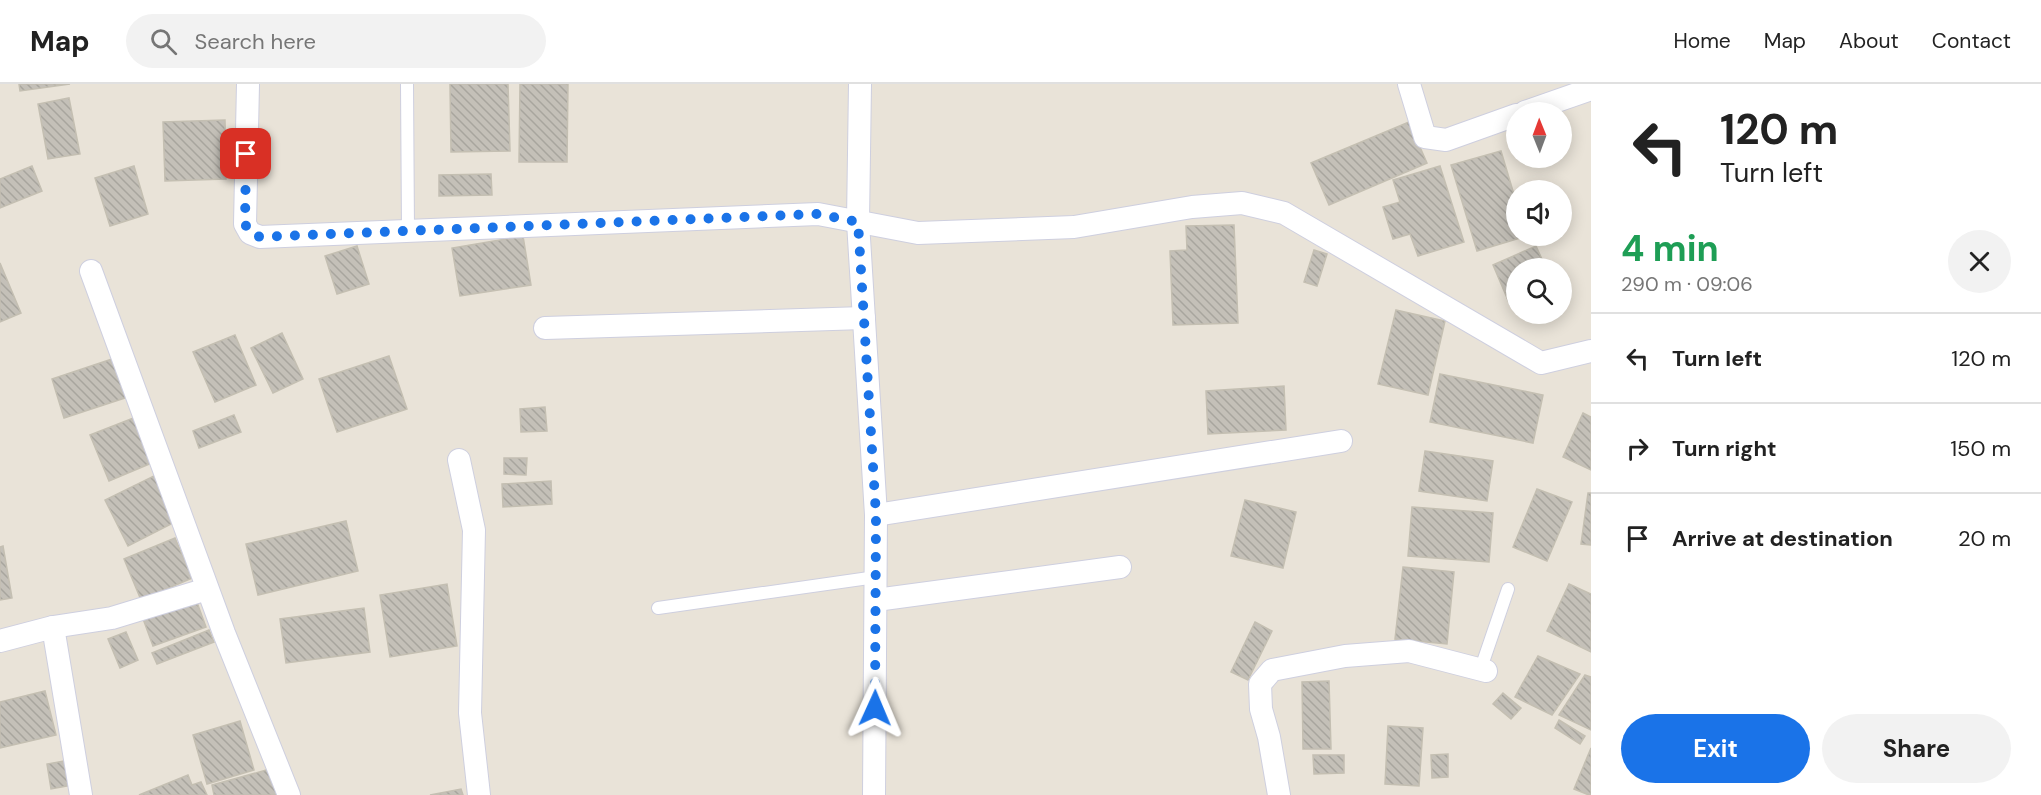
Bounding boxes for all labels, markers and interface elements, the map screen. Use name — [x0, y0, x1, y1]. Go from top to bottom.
search box — [126, 14, 546, 68]
text: Map — [30, 23, 90, 60]
icon: search — [147, 25, 180, 58]
text: Search here — [195, 27, 316, 56]
text: Home — [1673, 27, 1731, 55]
text: Map — [1764, 27, 1806, 55]
text: About — [1839, 27, 1899, 55]
text: Contact — [1932, 27, 2011, 55]
north arrow — [1506, 102, 1572, 168]
map controls — [1506, 102, 1572, 324]
text: 120 m — [1720, 102, 1838, 157]
icon: left — [1621, 108, 1699, 186]
pin — [220, 128, 271, 179]
icon: arrive — [229, 137, 262, 170]
text: Turn left — [1720, 155, 1823, 190]
button: sound — [1506, 180, 1572, 246]
text: 4 min — [1621, 225, 1719, 272]
button: close — [1948, 230, 2011, 293]
button: search — [1506, 258, 1572, 324]
text: 290 m · 09:06 — [1621, 271, 1753, 297]
icon: left — [1621, 342, 1654, 375]
text: Turn left — [1672, 344, 1762, 373]
text: 120 m — [1951, 344, 2011, 373]
icon: right — [1621, 432, 1654, 465]
text: Turn right — [1672, 434, 1777, 463]
text: 150 m — [1950, 434, 2011, 463]
icon: arrive — [1621, 522, 1654, 555]
text: Arrive at destination — [1672, 524, 1893, 553]
text: 20 m — [1958, 524, 2011, 553]
position arrow — [843, 676, 907, 740]
button: Exit — [1621, 714, 1810, 783]
button: Share — [1822, 714, 2011, 783]

